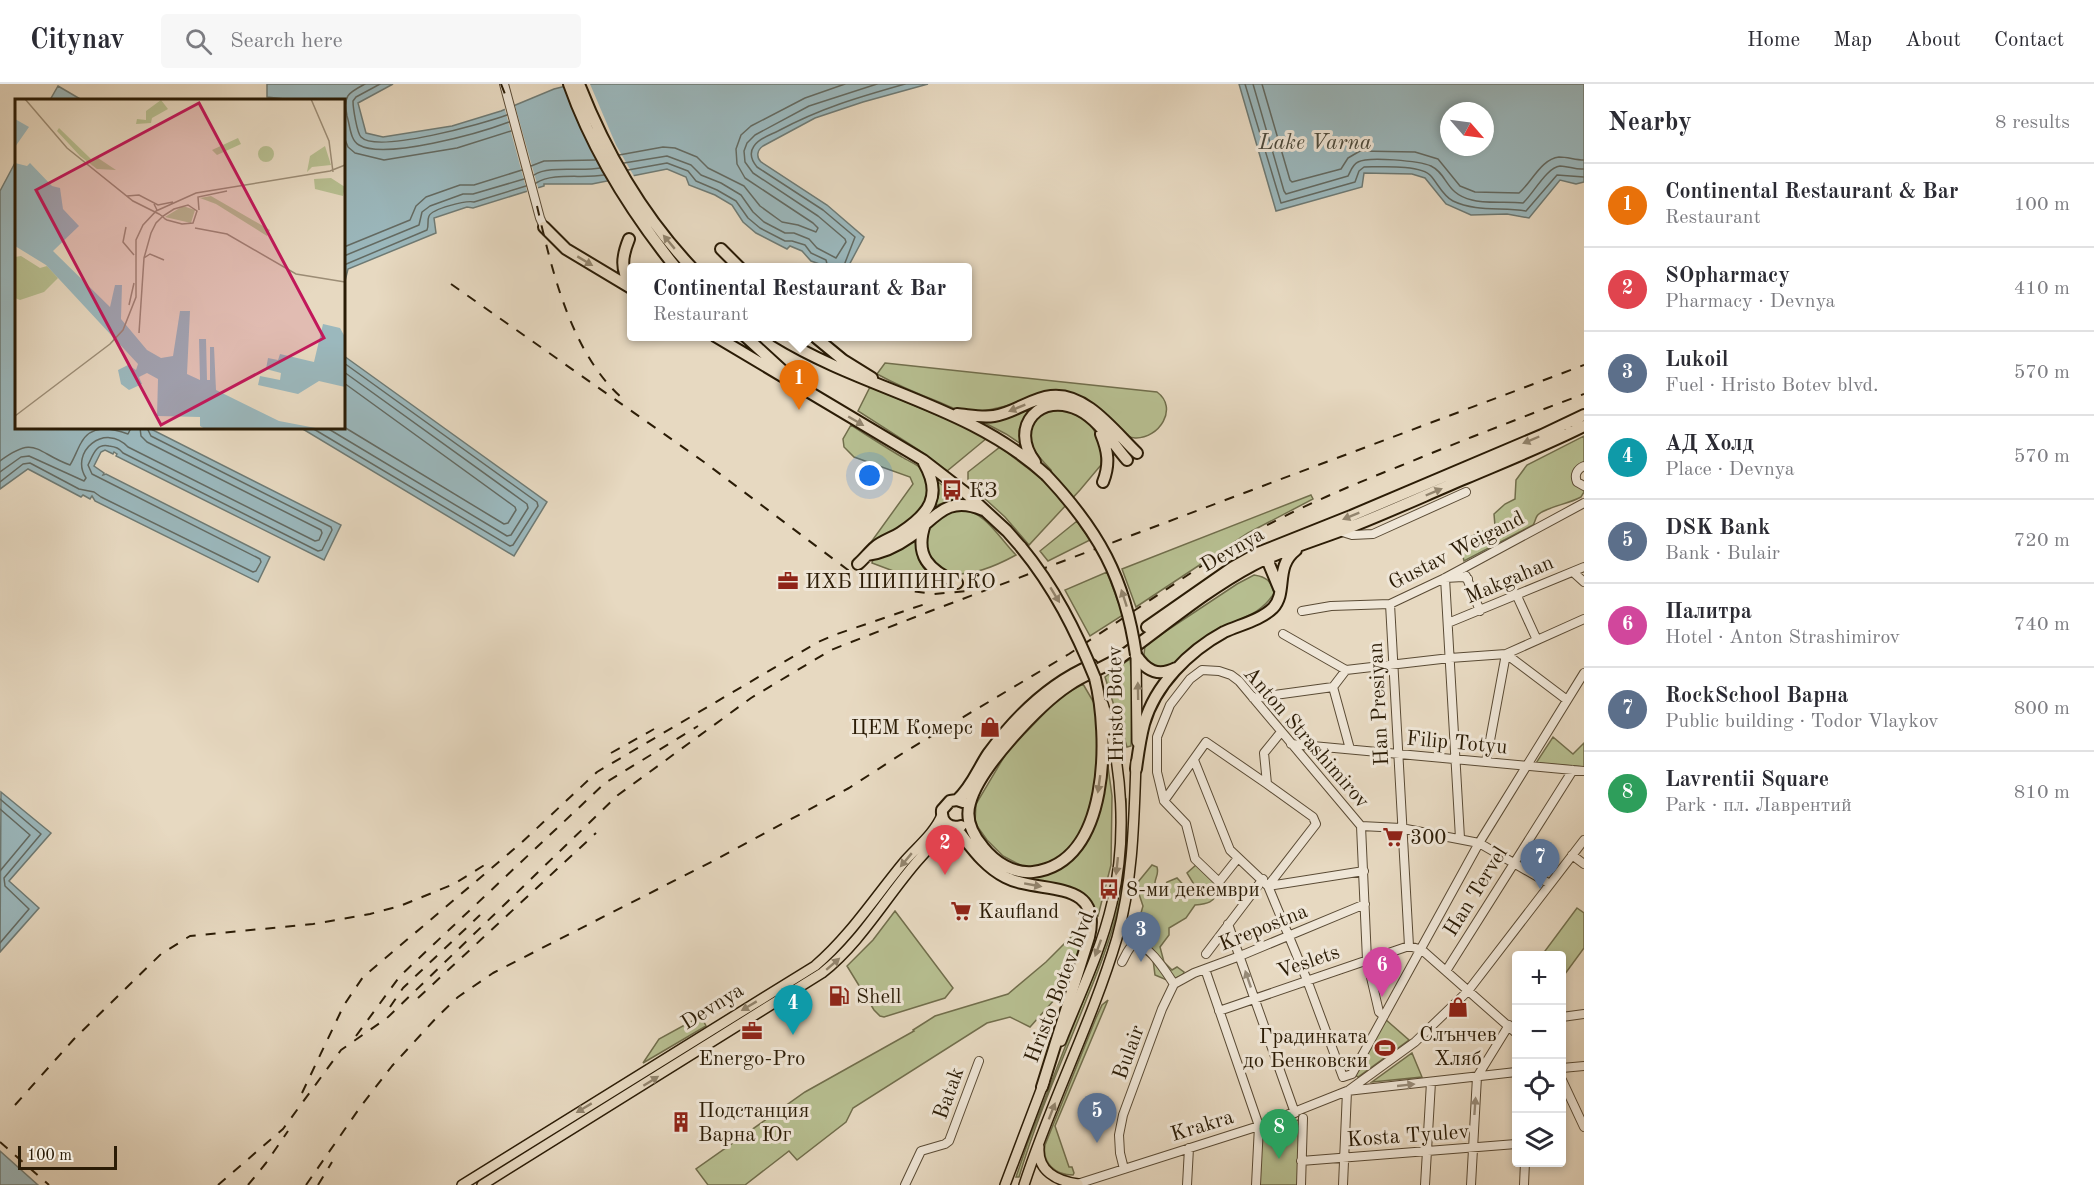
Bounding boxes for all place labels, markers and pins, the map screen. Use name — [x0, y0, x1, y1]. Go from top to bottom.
pin: 1 — [780, 360, 818, 410]
bus stop icon: КЗ — [940, 478, 964, 502]
place label: КЗ — [969, 481, 997, 502]
office icon: ИХБ ШИПИНГ КО — [776, 569, 800, 593]
place label: ИХБ ШИПИНГ КО — [805, 572, 996, 593]
shop icon: ЦЕМ Комерс — [978, 715, 1002, 739]
place label: ЦЕМ Комерс — [851, 718, 973, 739]
supermarket icon: 300 — [1381, 825, 1405, 849]
pin: 2 — [926, 826, 964, 875]
place label: 300 — [1410, 828, 1447, 849]
pin: 7 — [1520, 840, 1560, 889]
bus stop icon: 8-ми декември — [1097, 877, 1121, 901]
place label: 8-ми декември — [1126, 880, 1260, 901]
supermarket icon: Kaufland — [949, 899, 973, 923]
place label: Kaufland — [978, 902, 1059, 923]
pin: 3 — [1122, 912, 1160, 962]
pin: 6 — [1362, 948, 1402, 997]
fuel station icon: Shell — [827, 984, 851, 1008]
pin: 4 — [774, 986, 812, 1035]
place label: Shell — [856, 987, 902, 1008]
shop icon: Слънчев Хляб — [1446, 995, 1470, 1019]
office icon: Energo-Pro — [740, 1019, 764, 1043]
place label: Слънчев Хляб — [1419, 1025, 1497, 1070]
place label: Градинката до Бенковски — [1243, 1027, 1368, 1072]
sports icon: Градинката до Бенковски — [1373, 1036, 1397, 1060]
place label: Energo-Pro — [699, 1049, 805, 1070]
pin: 5 — [1078, 1094, 1116, 1143]
place label: Подстанция Варна Юг — [698, 1101, 809, 1146]
building icon: Подстанция Варна Юг — [669, 1110, 693, 1134]
pin: 8 — [1260, 1110, 1298, 1159]

